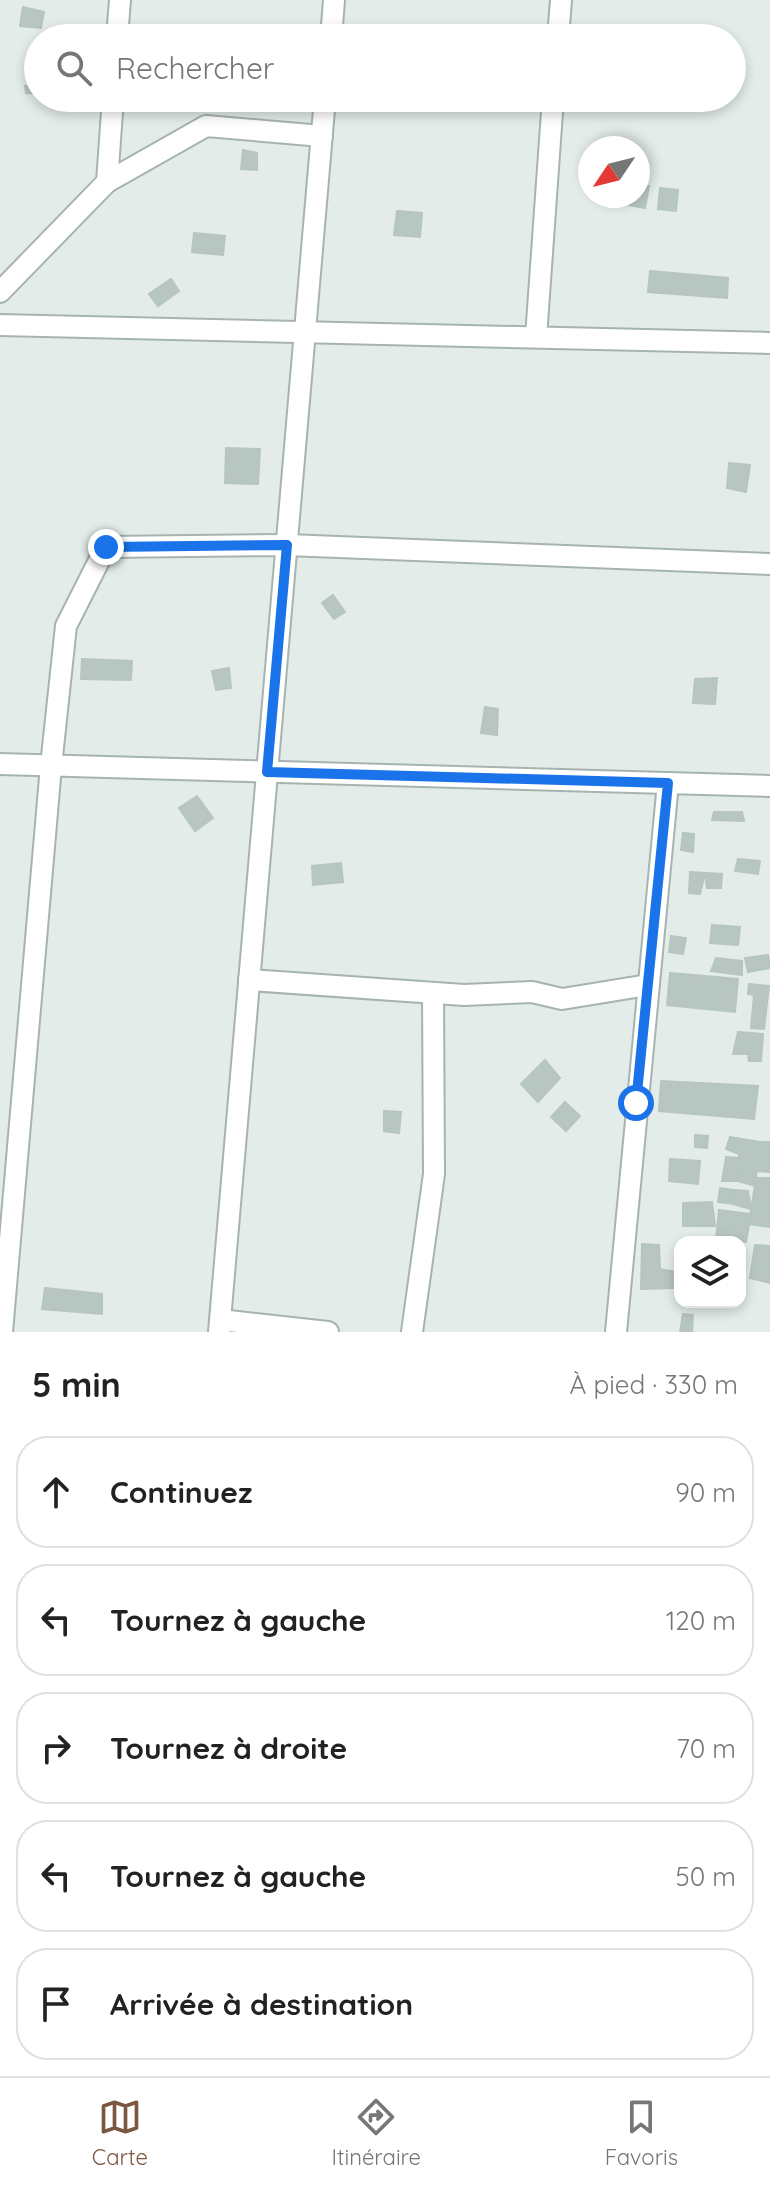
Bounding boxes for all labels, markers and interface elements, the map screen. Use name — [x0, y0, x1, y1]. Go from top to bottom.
search box — [24, 24, 746, 112]
icon: search — [52, 46, 96, 90]
text: Rechercher — [116, 49, 274, 87]
north arrow — [578, 136, 650, 208]
route end — [88, 529, 124, 565]
route start — [618, 1085, 654, 1121]
map controls — [674, 1236, 746, 1308]
button: layers — [674, 1236, 746, 1308]
text: 5 min — [32, 1363, 121, 1406]
text: À pied · 330 m — [570, 1368, 738, 1401]
icon: ahead — [34, 1470, 78, 1514]
text: Continuez — [110, 1473, 252, 1511]
text: 90 m — [675, 1476, 736, 1509]
icon: left — [34, 1598, 78, 1642]
text: Tournez à gauche — [110, 1601, 366, 1639]
text: 120 m — [666, 1604, 736, 1637]
icon: right — [34, 1726, 78, 1770]
text: Tournez à droite — [110, 1729, 347, 1767]
text: 70 m — [676, 1732, 736, 1765]
icon: left — [34, 1854, 78, 1898]
text: Tournez à gauche — [110, 1857, 366, 1895]
text: 50 m — [676, 1860, 736, 1893]
icon: arrive — [34, 1982, 78, 2026]
text: Arrivée à destination — [110, 1985, 413, 2023]
tab: Carte — [92, 2095, 148, 2171]
tab: Itinéraire — [332, 2095, 421, 2171]
tab: Favoris — [605, 2095, 678, 2171]

